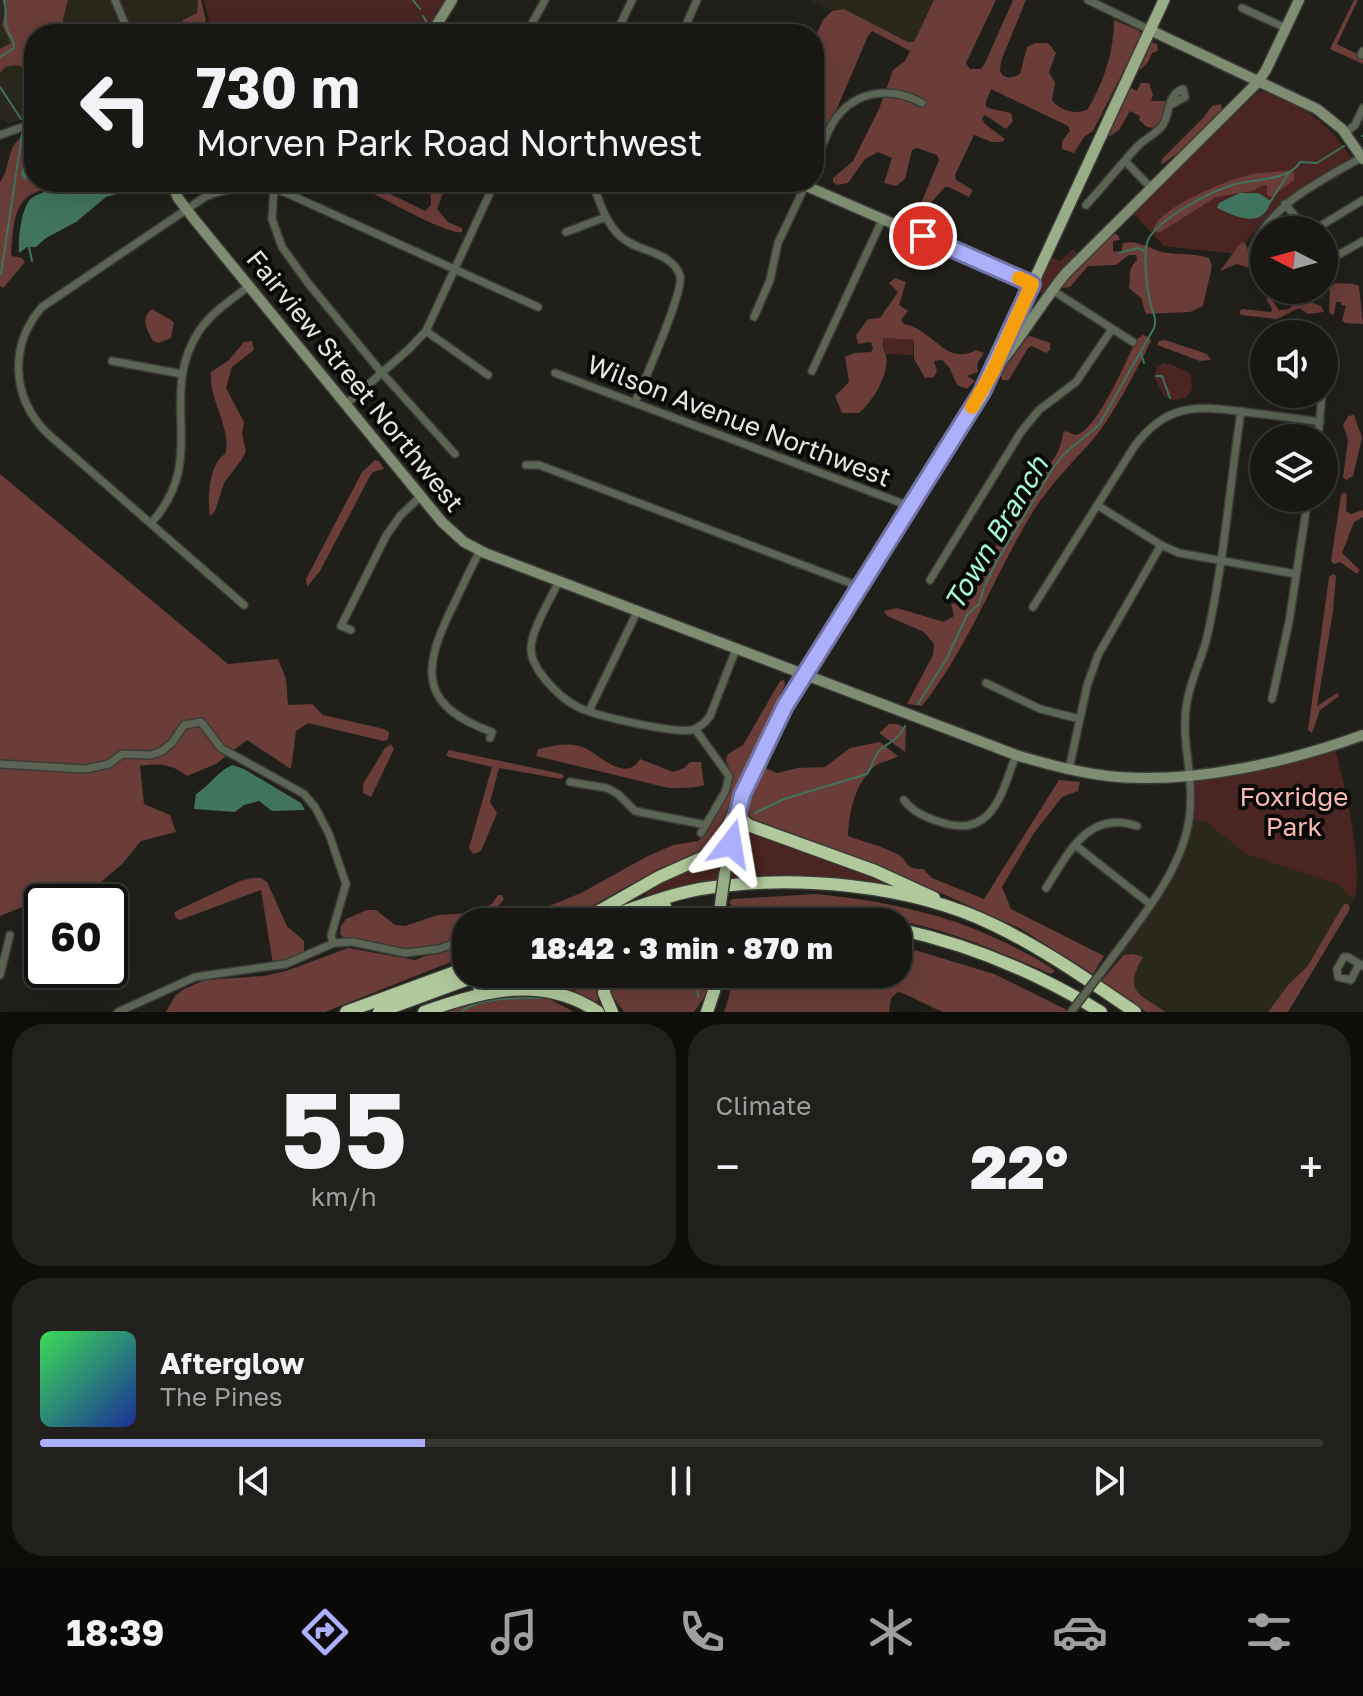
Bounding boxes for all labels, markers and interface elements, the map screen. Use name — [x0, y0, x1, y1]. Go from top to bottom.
text: 730 m — [196, 53, 360, 120]
icon: left — [64, 56, 168, 160]
text: Morven Park Road Northwest — [196, 121, 702, 164]
pin — [889, 202, 957, 270]
icon: arrive — [901, 214, 945, 258]
north arrow — [1250, 216, 1338, 304]
map controls — [1250, 216, 1338, 512]
street label: Fairview Street Northwest — [240, 244, 470, 518]
button: sound — [1250, 320, 1338, 408]
street label: Wilson Avenue Northwest — [583, 348, 895, 493]
button: layers — [1250, 424, 1338, 512]
water label: Town Branch — [937, 448, 1055, 615]
park label: Foxridge Park — [1240, 781, 1348, 842]
position arrow — [689, 802, 773, 886]
speed limit sign: 60 — [24, 884, 128, 988]
text: 18:42 · 3 min · 870 m — [531, 930, 833, 966]
text: 55 — [280, 1066, 407, 1191]
text: Climate — [716, 1090, 811, 1121]
text: 22° — [970, 1130, 1068, 1202]
text: − — [716, 1140, 740, 1193]
text: + — [1299, 1140, 1323, 1193]
text: km/h — [311, 1181, 377, 1212]
text: Afterglow — [160, 1345, 304, 1381]
text: The Pines — [160, 1381, 283, 1412]
icon: previous — [232, 1459, 276, 1503]
icon: pause — [659, 1459, 703, 1503]
icon: next — [1087, 1459, 1131, 1503]
icon: directions — [297, 1604, 353, 1660]
icon: music — [486, 1604, 542, 1660]
icon: phone — [674, 1604, 730, 1660]
icon: climate — [863, 1604, 919, 1660]
icon: car — [1052, 1604, 1108, 1660]
icon: filters — [1241, 1604, 1297, 1660]
text: 18:39 — [66, 1611, 164, 1654]

